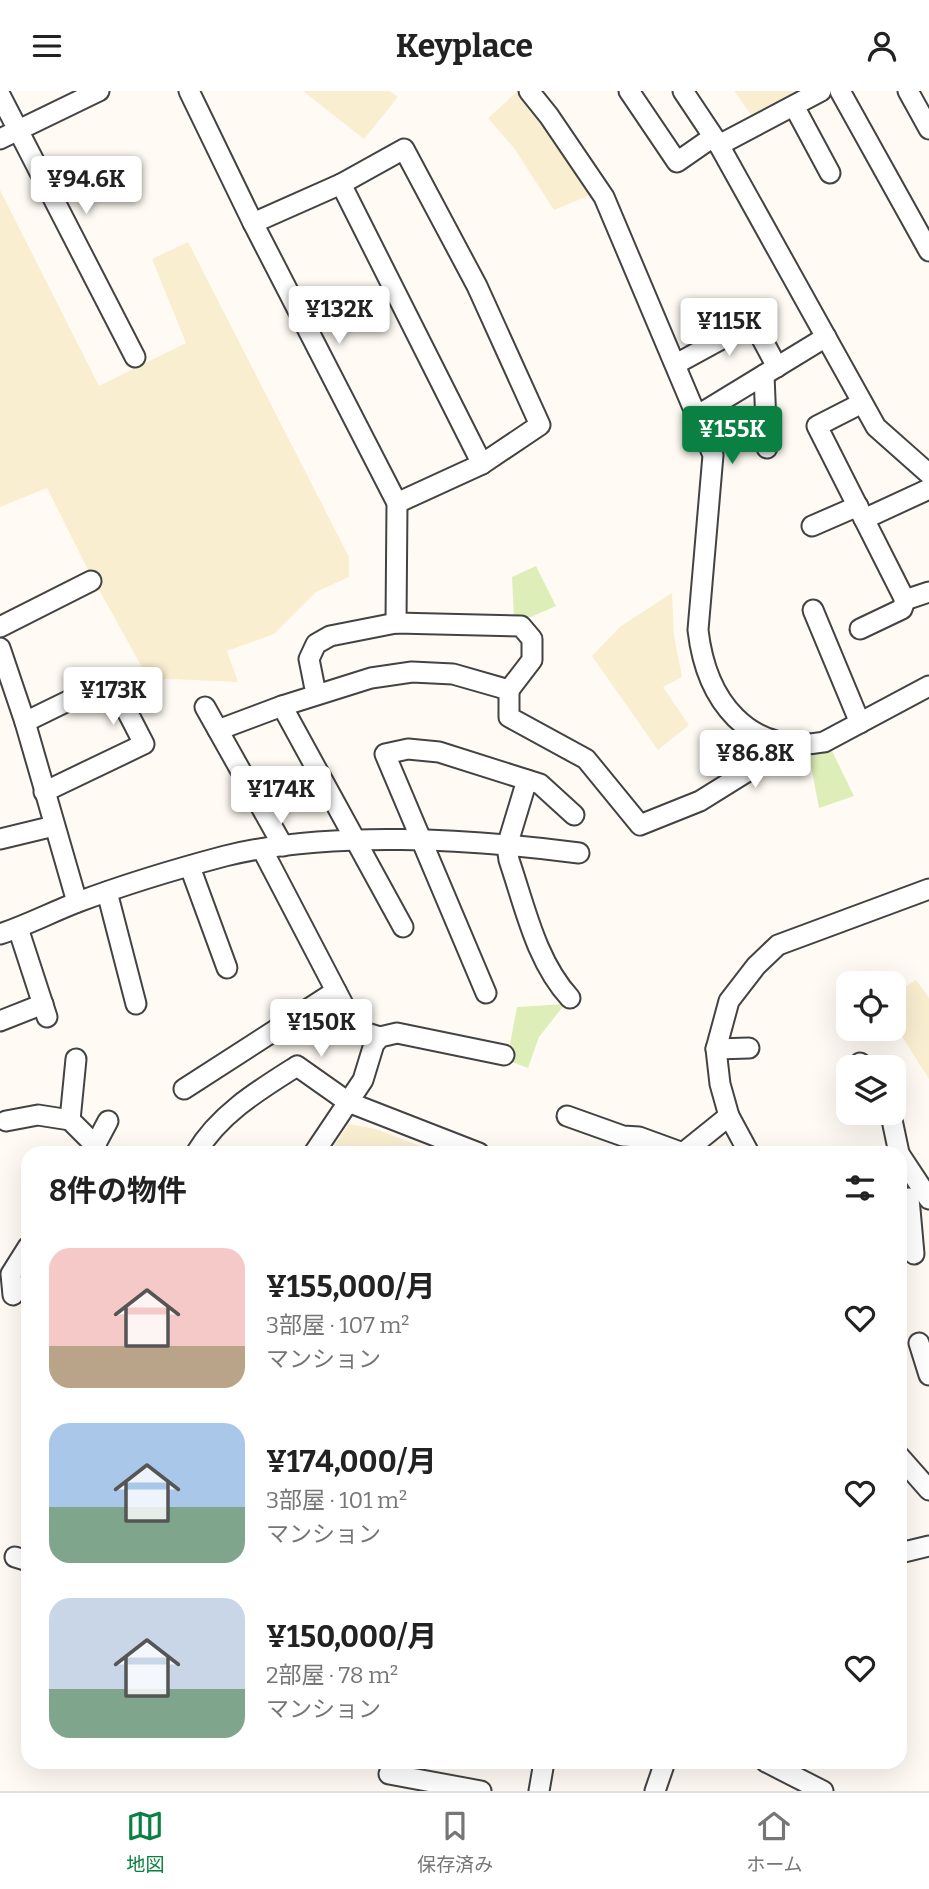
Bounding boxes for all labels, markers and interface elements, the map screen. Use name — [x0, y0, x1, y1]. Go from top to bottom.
icon: menu — [28, 27, 66, 65]
text: Keyplace — [396, 27, 533, 65]
icon: person — [863, 27, 901, 65]
pin: ¥94.6K — [29, 157, 143, 216]
text: ¥94.6K — [47, 165, 125, 193]
pin: ¥132K — [290, 287, 388, 346]
text: ¥132K — [305, 295, 373, 323]
pin: ¥115K — [680, 299, 778, 358]
text: ¥115K — [697, 307, 761, 335]
pin: ¥155K — [683, 407, 781, 466]
text: ¥155K — [698, 415, 766, 443]
pin: ¥173K — [64, 667, 162, 727]
text: ¥173K — [80, 676, 146, 704]
pin: ¥86.8K — [698, 731, 812, 790]
text: ¥86.8K — [716, 739, 794, 767]
pin: ¥174K — [232, 767, 330, 826]
text: ¥174K — [247, 775, 315, 803]
map controls — [836, 971, 906, 1125]
button: locate — [836, 971, 906, 1041]
pin: ¥150K — [272, 999, 370, 1059]
text: ¥150K — [286, 1008, 356, 1036]
button: layers — [836, 1055, 906, 1125]
icon: filters — [841, 1169, 879, 1207]
text: 8件の物件 — [49, 1173, 187, 1209]
text: ¥155,000/月 — [266, 1269, 436, 1305]
icon: home — [105, 1276, 189, 1360]
icon: heart — [841, 1299, 879, 1337]
text: 3部屋 · 107 m² — [266, 1311, 410, 1339]
text: マンション — [266, 1345, 381, 1373]
text: ¥174,000/月 — [266, 1444, 437, 1480]
icon: home — [105, 1451, 189, 1535]
icon: heart — [841, 1474, 879, 1512]
text: 3部屋 · 101 m² — [266, 1486, 407, 1514]
text: マンション — [266, 1520, 381, 1548]
text: ¥150,000/月 — [266, 1619, 437, 1655]
icon: home — [105, 1626, 189, 1710]
icon: heart — [841, 1649, 879, 1687]
text: 2部屋 · 78 m² — [266, 1661, 398, 1689]
text: マンション — [266, 1695, 381, 1723]
tab: 地図 — [126, 1807, 164, 1876]
tab: 保存済み — [417, 1807, 493, 1876]
tab: ホーム — [746, 1807, 803, 1876]

